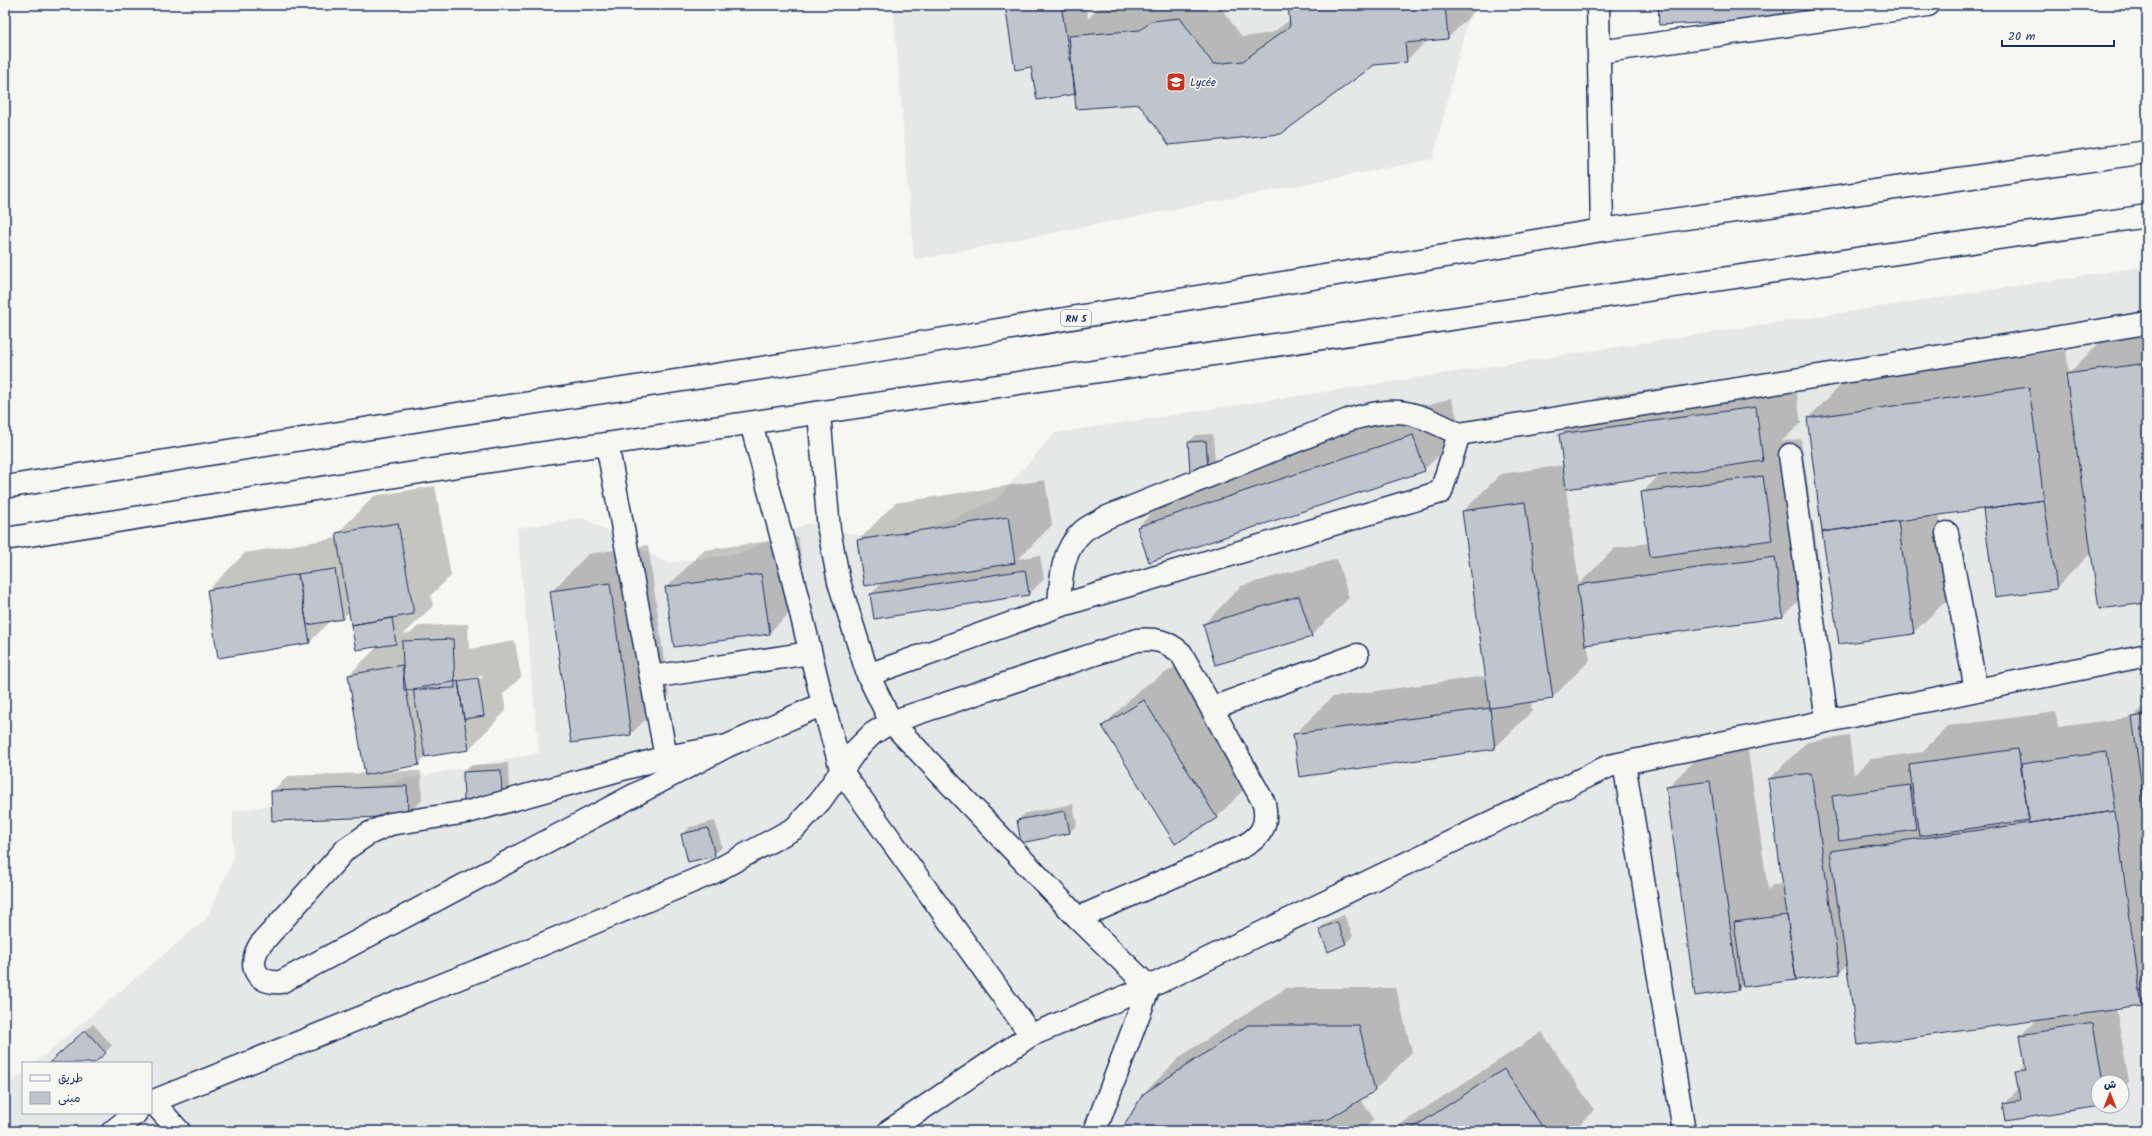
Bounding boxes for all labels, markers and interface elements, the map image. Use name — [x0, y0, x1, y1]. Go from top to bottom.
scale bar — [2002, 22, 2114, 48]
text: 20 m — [2008, 27, 2036, 46]
school or university icon: Lycée — [1165, 71, 1187, 93]
place label: Lycée — [1190, 74, 1216, 92]
road number: RN 5 — [1061, 310, 1091, 326]
legend — [22, 1062, 152, 1114]
text: طريق — [58, 1069, 83, 1088]
north arrow — [2090, 1074, 2130, 1114]
text: ش — [2104, 1076, 2116, 1094]
text: مبنى — [58, 1089, 81, 1108]

